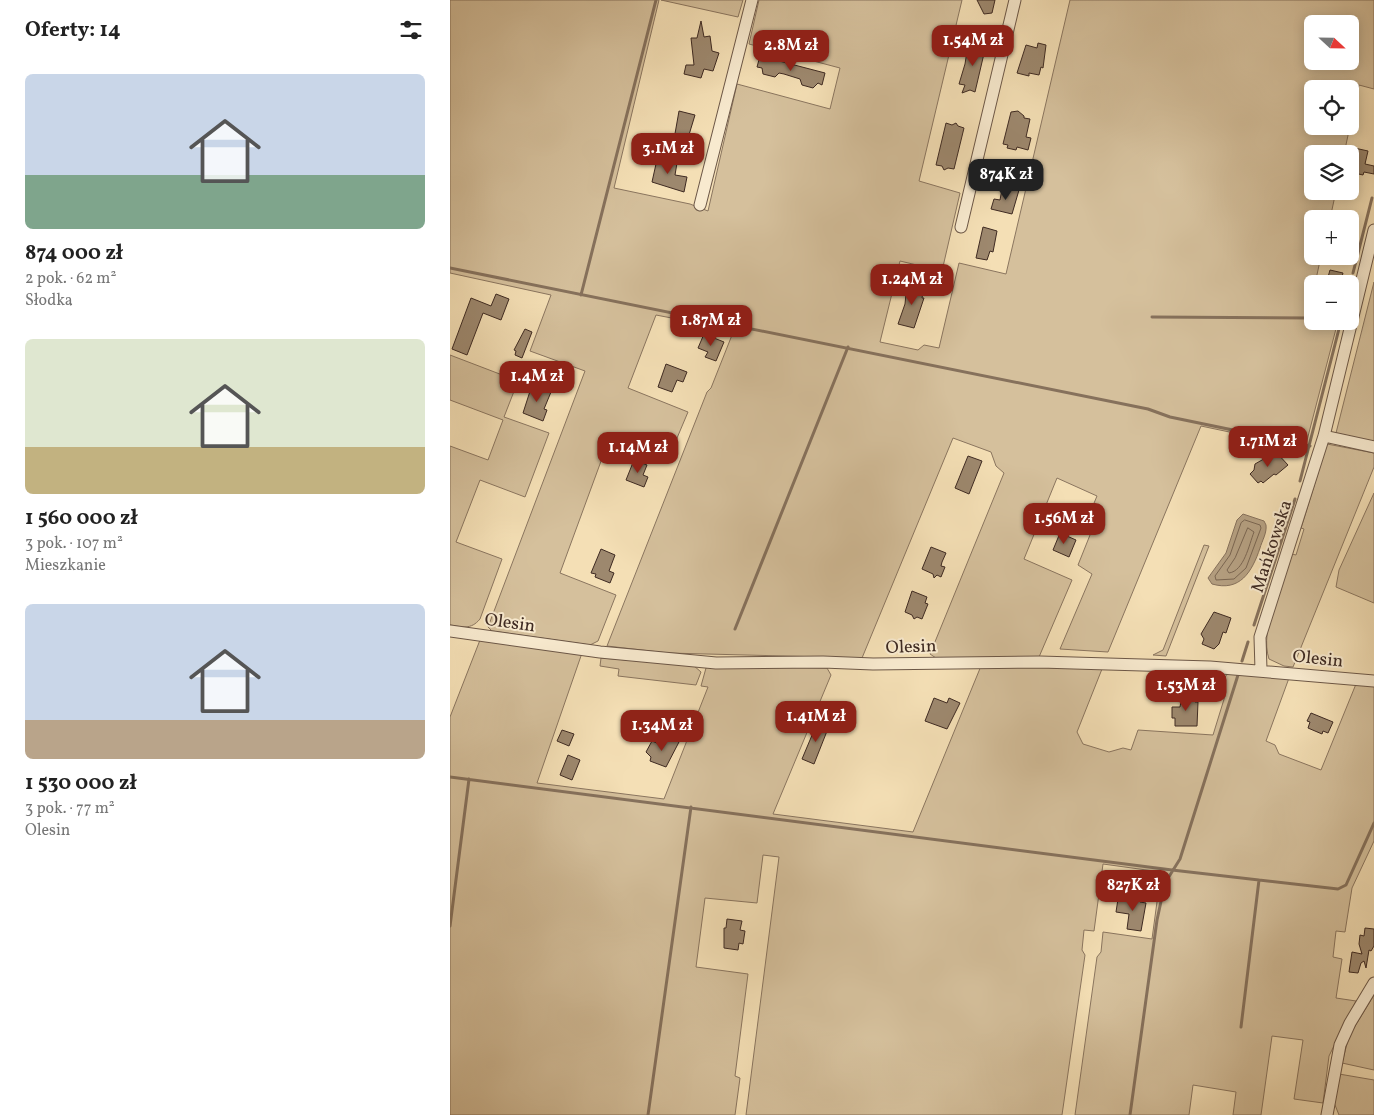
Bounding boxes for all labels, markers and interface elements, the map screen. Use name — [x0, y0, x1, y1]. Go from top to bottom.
north arrow — [1304, 15, 1359, 70]
map controls — [1304, 15, 1359, 330]
text: Oferty: 14 — [25, 16, 121, 45]
icon: filters — [397, 16, 425, 44]
pin: 1.54M zł — [921, 24, 1025, 67]
pin: 2.8M zł — [745, 30, 837, 72]
text: 1.54M zł — [943, 30, 1003, 52]
text: 2.8M zł — [764, 35, 818, 57]
button: locate — [1304, 80, 1359, 135]
icon: home — [180, 106, 270, 196]
pin: 3.1M zł — [622, 132, 714, 175]
text: 3.1M zł — [642, 138, 694, 160]
button: layers — [1304, 145, 1359, 200]
pin: 874K zł — [960, 158, 1052, 201]
text: 874K zł — [979, 164, 1033, 186]
button: + — [1304, 210, 1359, 265]
text: 874 000 zł — [25, 239, 123, 268]
pin: 1.24M zł — [860, 264, 964, 306]
text: 2 pok. · 62 m² — [25, 268, 116, 290]
text: 1.24M zł — [881, 269, 943, 291]
button: − — [1304, 275, 1359, 330]
text: Słodka — [25, 290, 73, 312]
pin: 1.87M zł — [659, 304, 763, 347]
text: 1.87M zł — [681, 310, 741, 332]
pin: 1.4M zł — [491, 360, 583, 403]
text: 1.4M zł — [511, 366, 563, 388]
icon: home — [180, 371, 270, 461]
pin: 1.71M zł — [1216, 426, 1320, 468]
text: 1.71M zł — [1240, 431, 1296, 453]
pin: 1.14M zł — [586, 432, 690, 474]
text: 1.14M zł — [608, 437, 668, 459]
street label: Mańkowska — [1246, 497, 1299, 596]
pin: 1.56M zł — [1012, 502, 1116, 545]
text: 1 560 000 zł — [25, 504, 138, 533]
text: 1.56M zł — [1034, 508, 1094, 530]
text: 3 pok. · 107 m² — [25, 533, 123, 555]
text: Mieszkanie — [25, 555, 106, 577]
street label: Olesin — [483, 608, 537, 639]
street label: Olesin — [885, 634, 937, 661]
icon: home — [180, 636, 270, 726]
street label: Olesin — [1291, 644, 1345, 675]
pin: 1.53M zł — [1134, 670, 1238, 712]
text: 1.53M zł — [1157, 675, 1215, 697]
pin: 1.41M zł — [764, 700, 868, 743]
text: 1.41M zł — [786, 706, 846, 728]
pin: 1.34M zł — [610, 710, 714, 752]
text: 1.34M zł — [632, 715, 692, 737]
text: 1 530 000 zł — [25, 769, 137, 798]
text: 3 pok. · 77 m² — [25, 798, 115, 820]
text: Olesin — [25, 820, 70, 842]
pin: 827K zł — [1087, 870, 1179, 912]
text: 827K zł — [1107, 875, 1159, 897]

